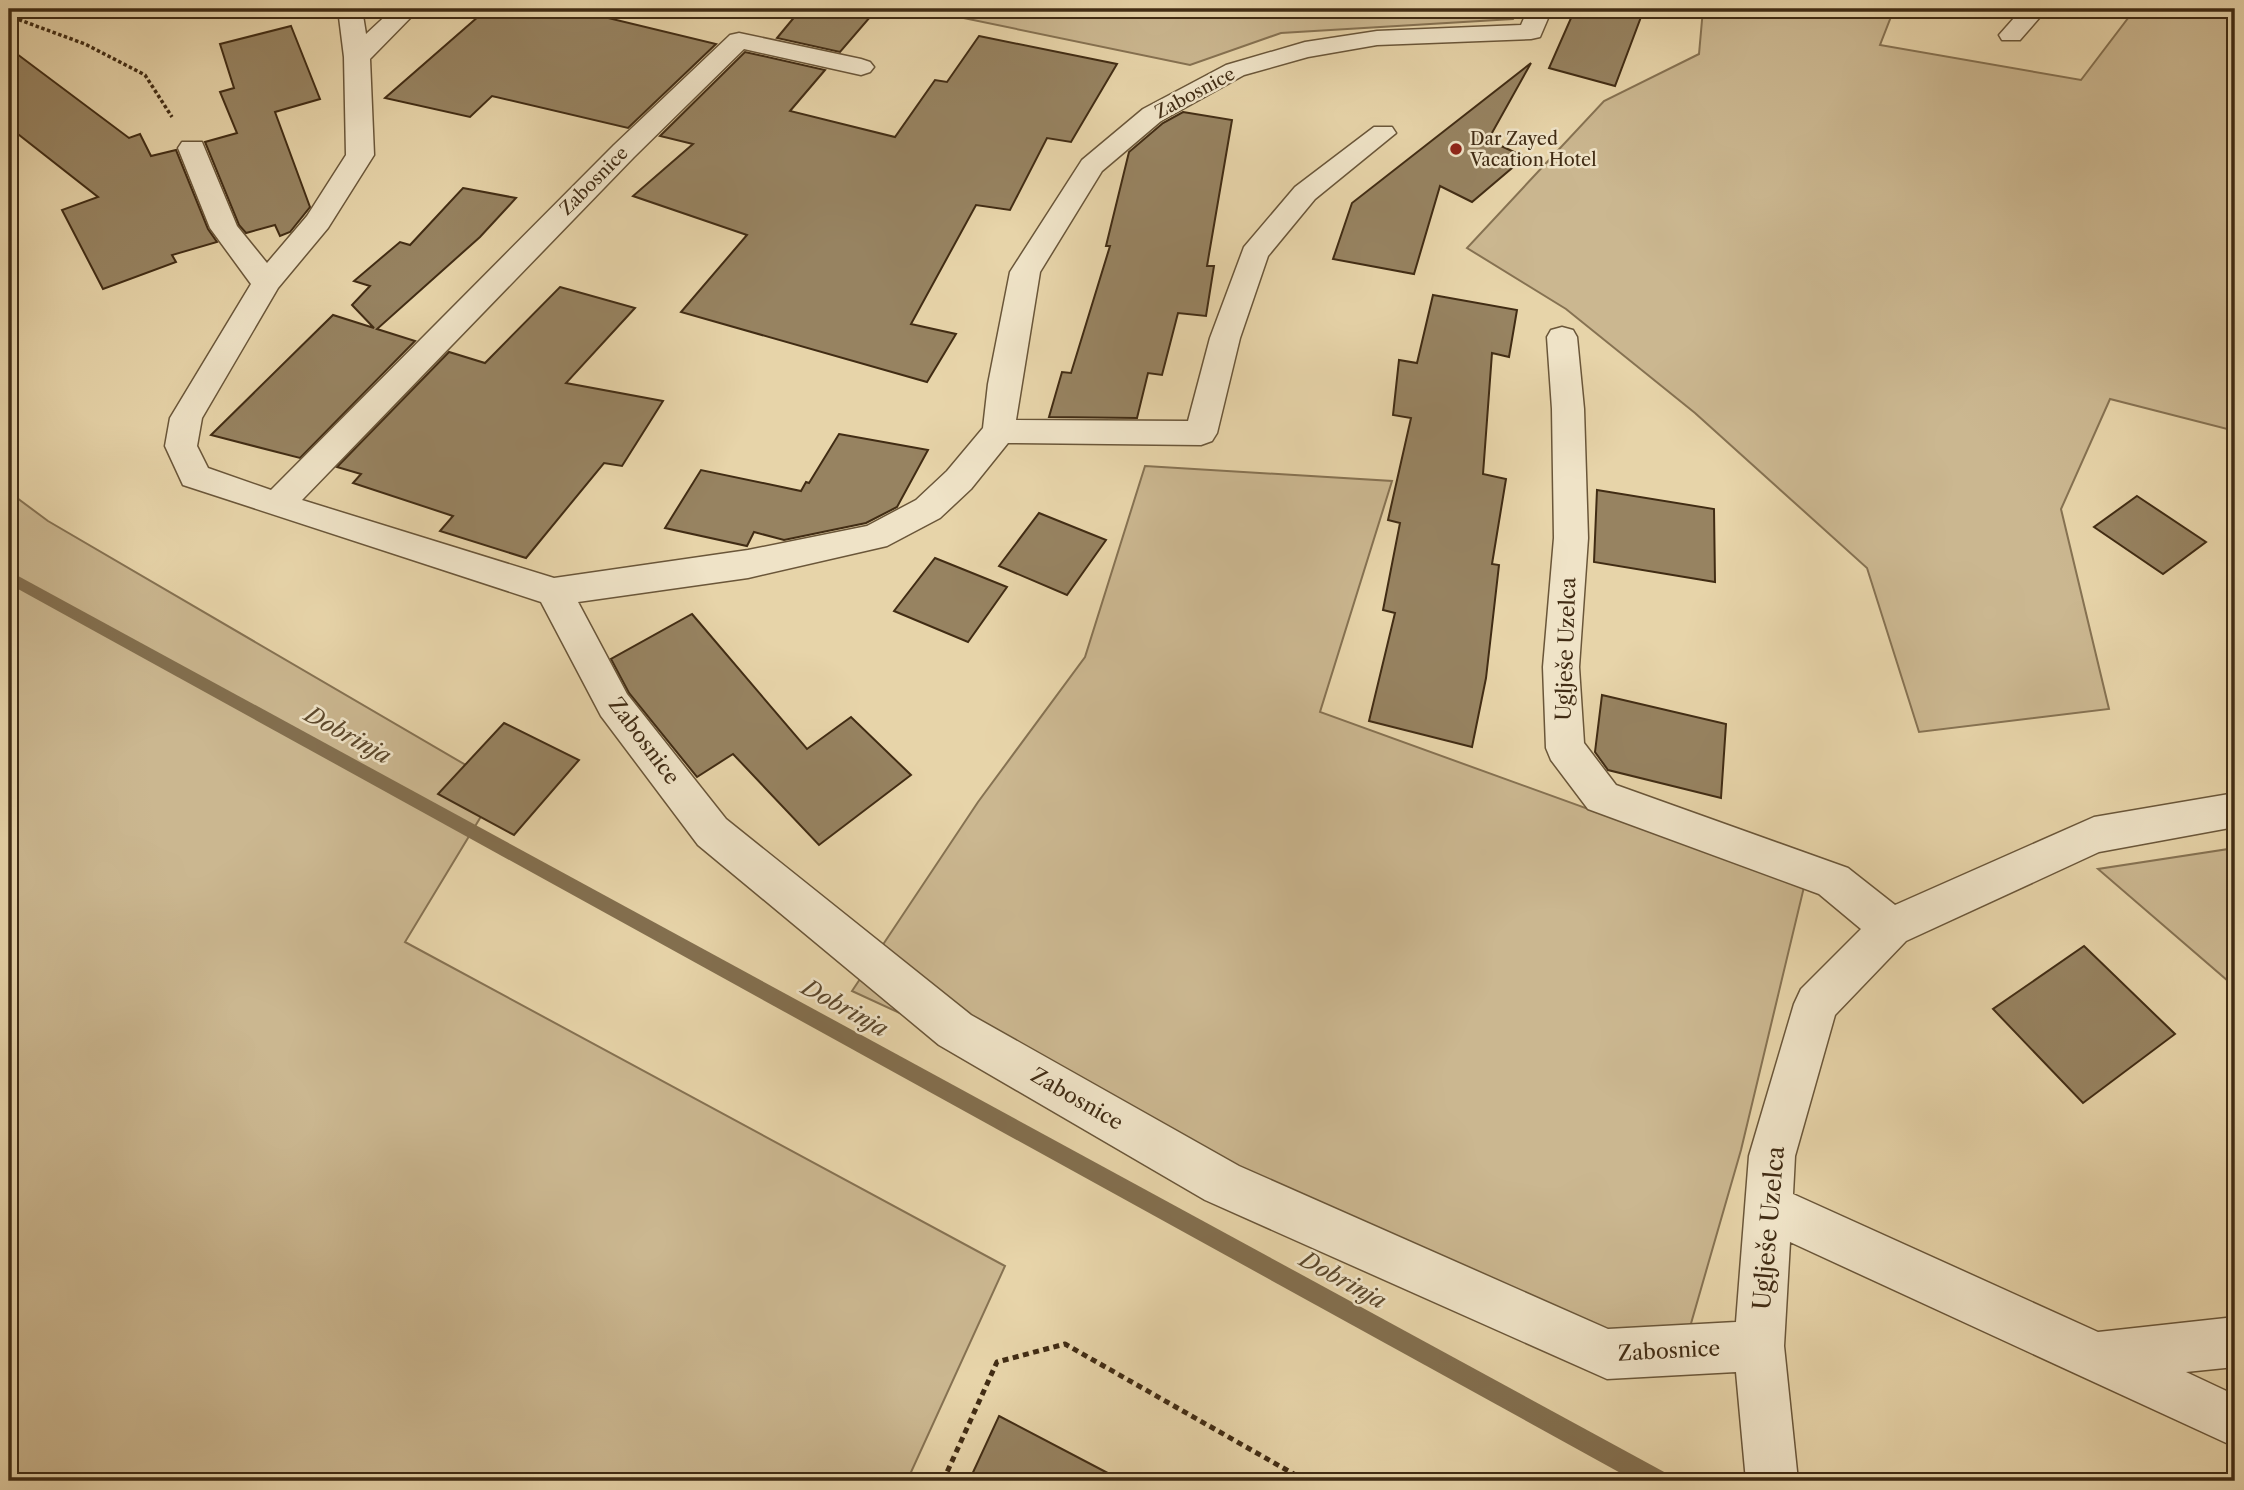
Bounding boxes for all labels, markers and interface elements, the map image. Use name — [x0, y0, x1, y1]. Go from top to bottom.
street label: Zabosnice — [1151, 63, 1239, 123]
place label: Dar Zayed Vacation Hotel — [1469, 128, 1597, 171]
marker: Dar Zayed Vacation Hotel — [1448, 141, 1464, 157]
street label: Zabosnice — [555, 142, 633, 220]
street label: Uglješe Uzelca — [1551, 576, 1581, 721]
street label: Zabosnice — [604, 692, 685, 789]
water label: Dobrinja — [298, 699, 396, 770]
water label: Dobrinja — [795, 972, 893, 1043]
street label: Zabosnice — [1027, 1062, 1128, 1135]
street label: Uglješe Uzelca — [1747, 1145, 1790, 1311]
water label: Dobrinja — [1293, 1244, 1391, 1315]
street label: Zabosnice — [1617, 1335, 1721, 1366]

